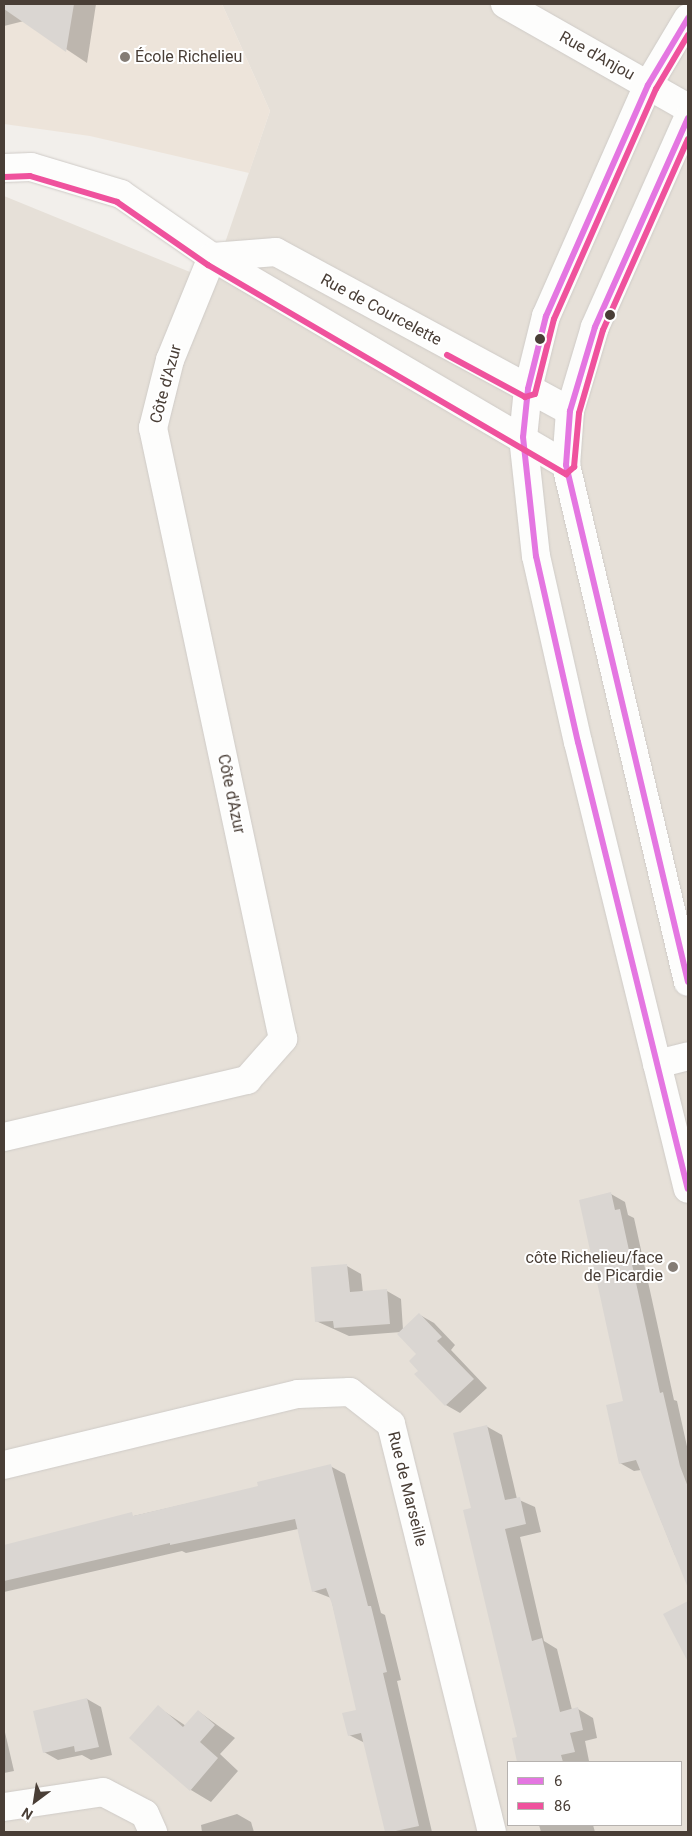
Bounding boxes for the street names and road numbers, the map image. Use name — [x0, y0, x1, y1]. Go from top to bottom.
street label: Rue d'Anjou — [556, 27, 638, 85]
street label: Rue de Courcelette — [317, 270, 445, 350]
street label: Côte d'Azur — [146, 342, 186, 426]
street label: Côte d'Azur — [213, 752, 249, 836]
street label: Rue de Marseille — [383, 1430, 431, 1548]

